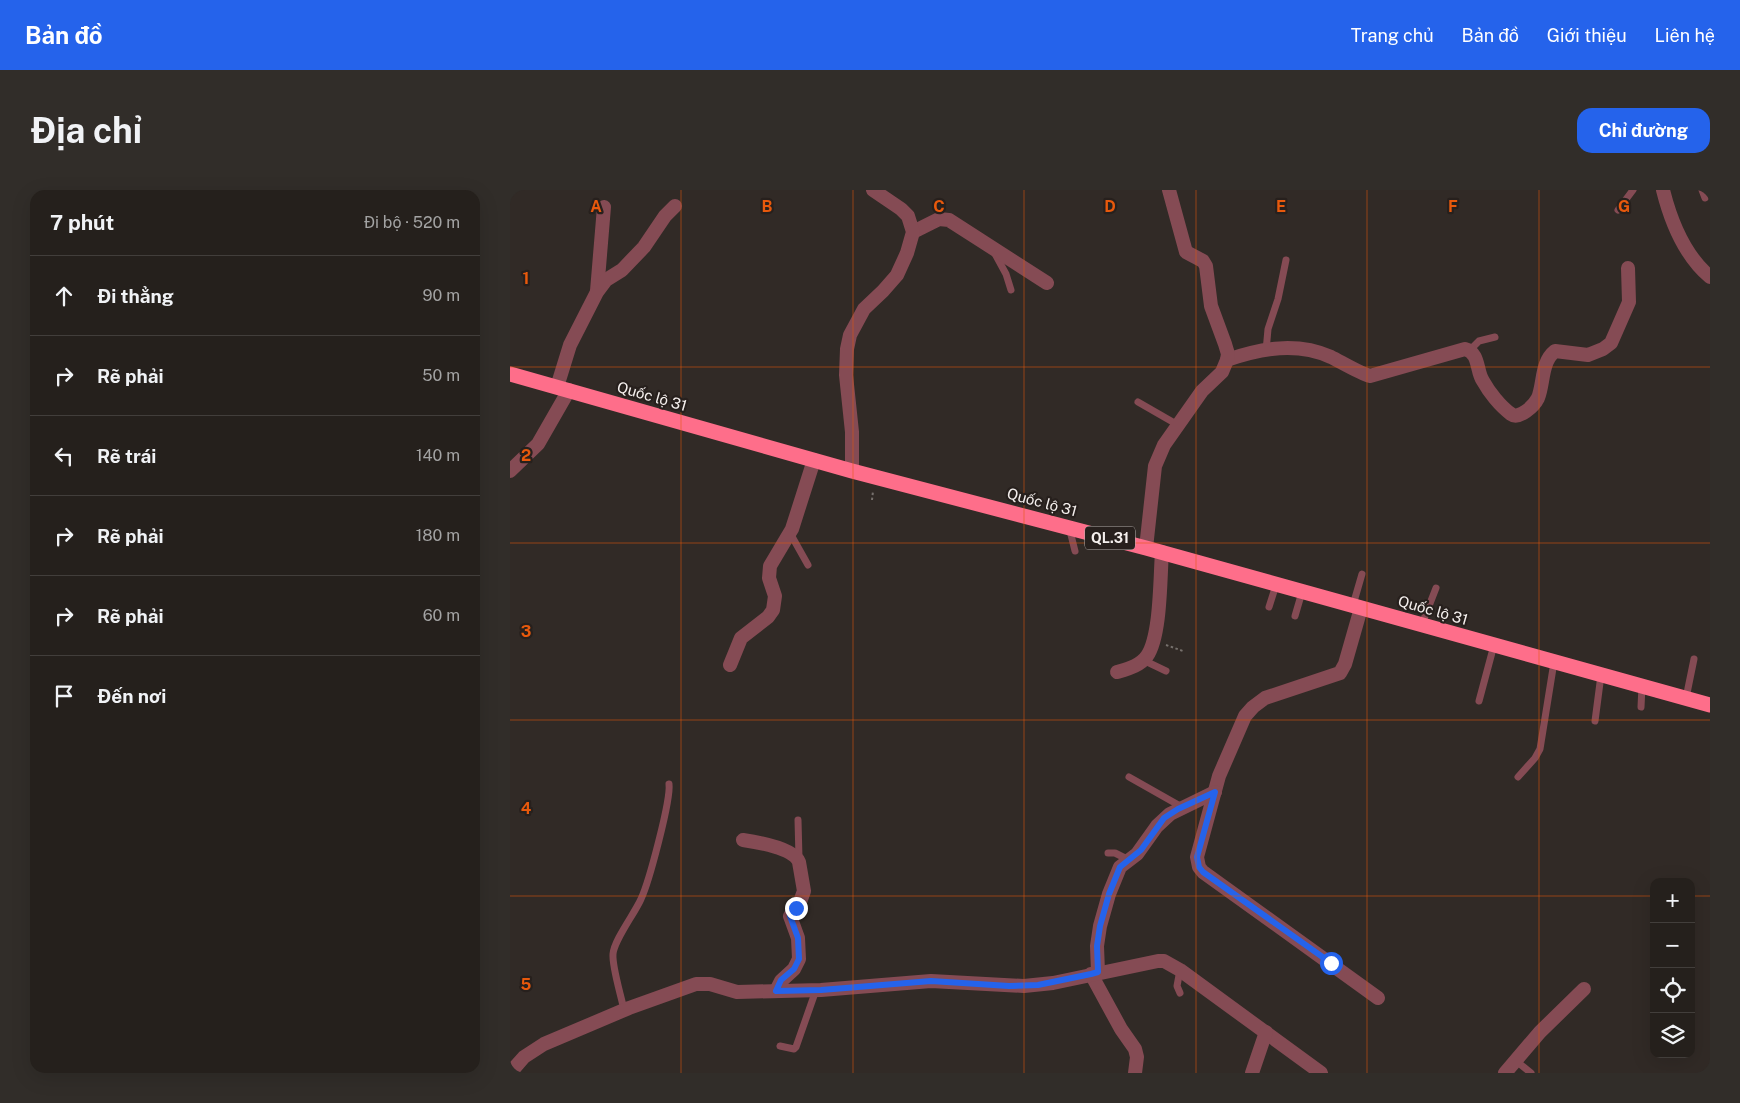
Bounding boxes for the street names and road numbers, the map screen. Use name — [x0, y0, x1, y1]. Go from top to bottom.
street label: Quốc lộ 31 — [615, 378, 689, 414]
street label: Quốc lộ 31 — [1005, 484, 1079, 520]
road number: QL.31 — [1085, 526, 1135, 549]
street label: Quốc lộ 31 — [1396, 592, 1470, 628]

